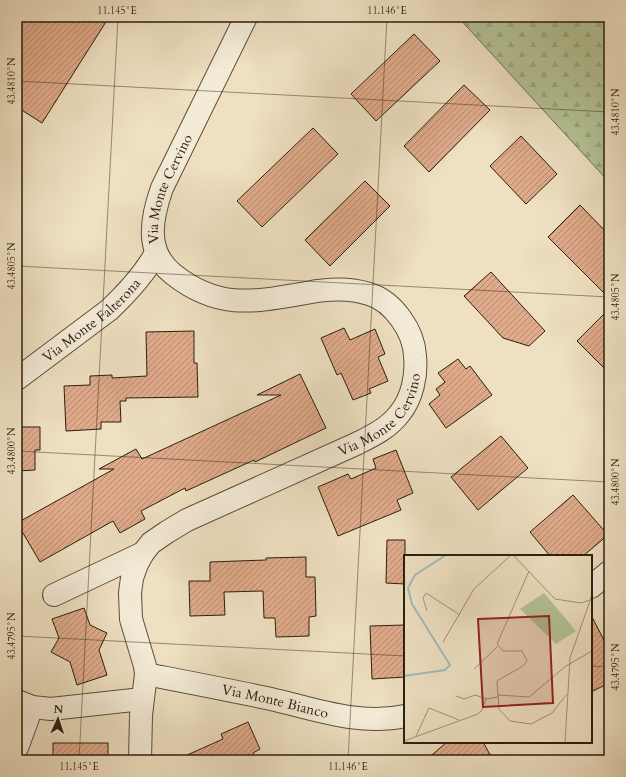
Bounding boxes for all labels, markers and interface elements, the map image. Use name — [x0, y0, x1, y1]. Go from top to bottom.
text: 11.145°E — [97, 4, 137, 18]
text: 11.146°E — [367, 4, 407, 18]
text: 43.4810°N — [5, 57, 19, 104]
text: 43.4810°N — [609, 88, 623, 135]
street label: Via Monte Cervino — [143, 130, 197, 245]
text: 43.4805°N — [5, 242, 19, 289]
text: 43.4805°N — [609, 273, 623, 320]
street label: Via Monte Falterona — [38, 274, 145, 366]
street label: Via Monte Cervino — [335, 372, 425, 460]
text: 43.4800°N — [5, 427, 19, 474]
text: 43.4800°N — [609, 458, 623, 505]
inset map — [404, 555, 592, 743]
text: 43.4795°N — [5, 612, 19, 659]
text: 43.4795°N — [609, 643, 623, 690]
street label: Via Monte Bianco — [220, 680, 331, 723]
north arrow — [38, 699, 78, 739]
text: N — [53, 702, 64, 717]
text: 11.145°E — [59, 760, 99, 774]
text: 11.146°E — [328, 760, 368, 774]

